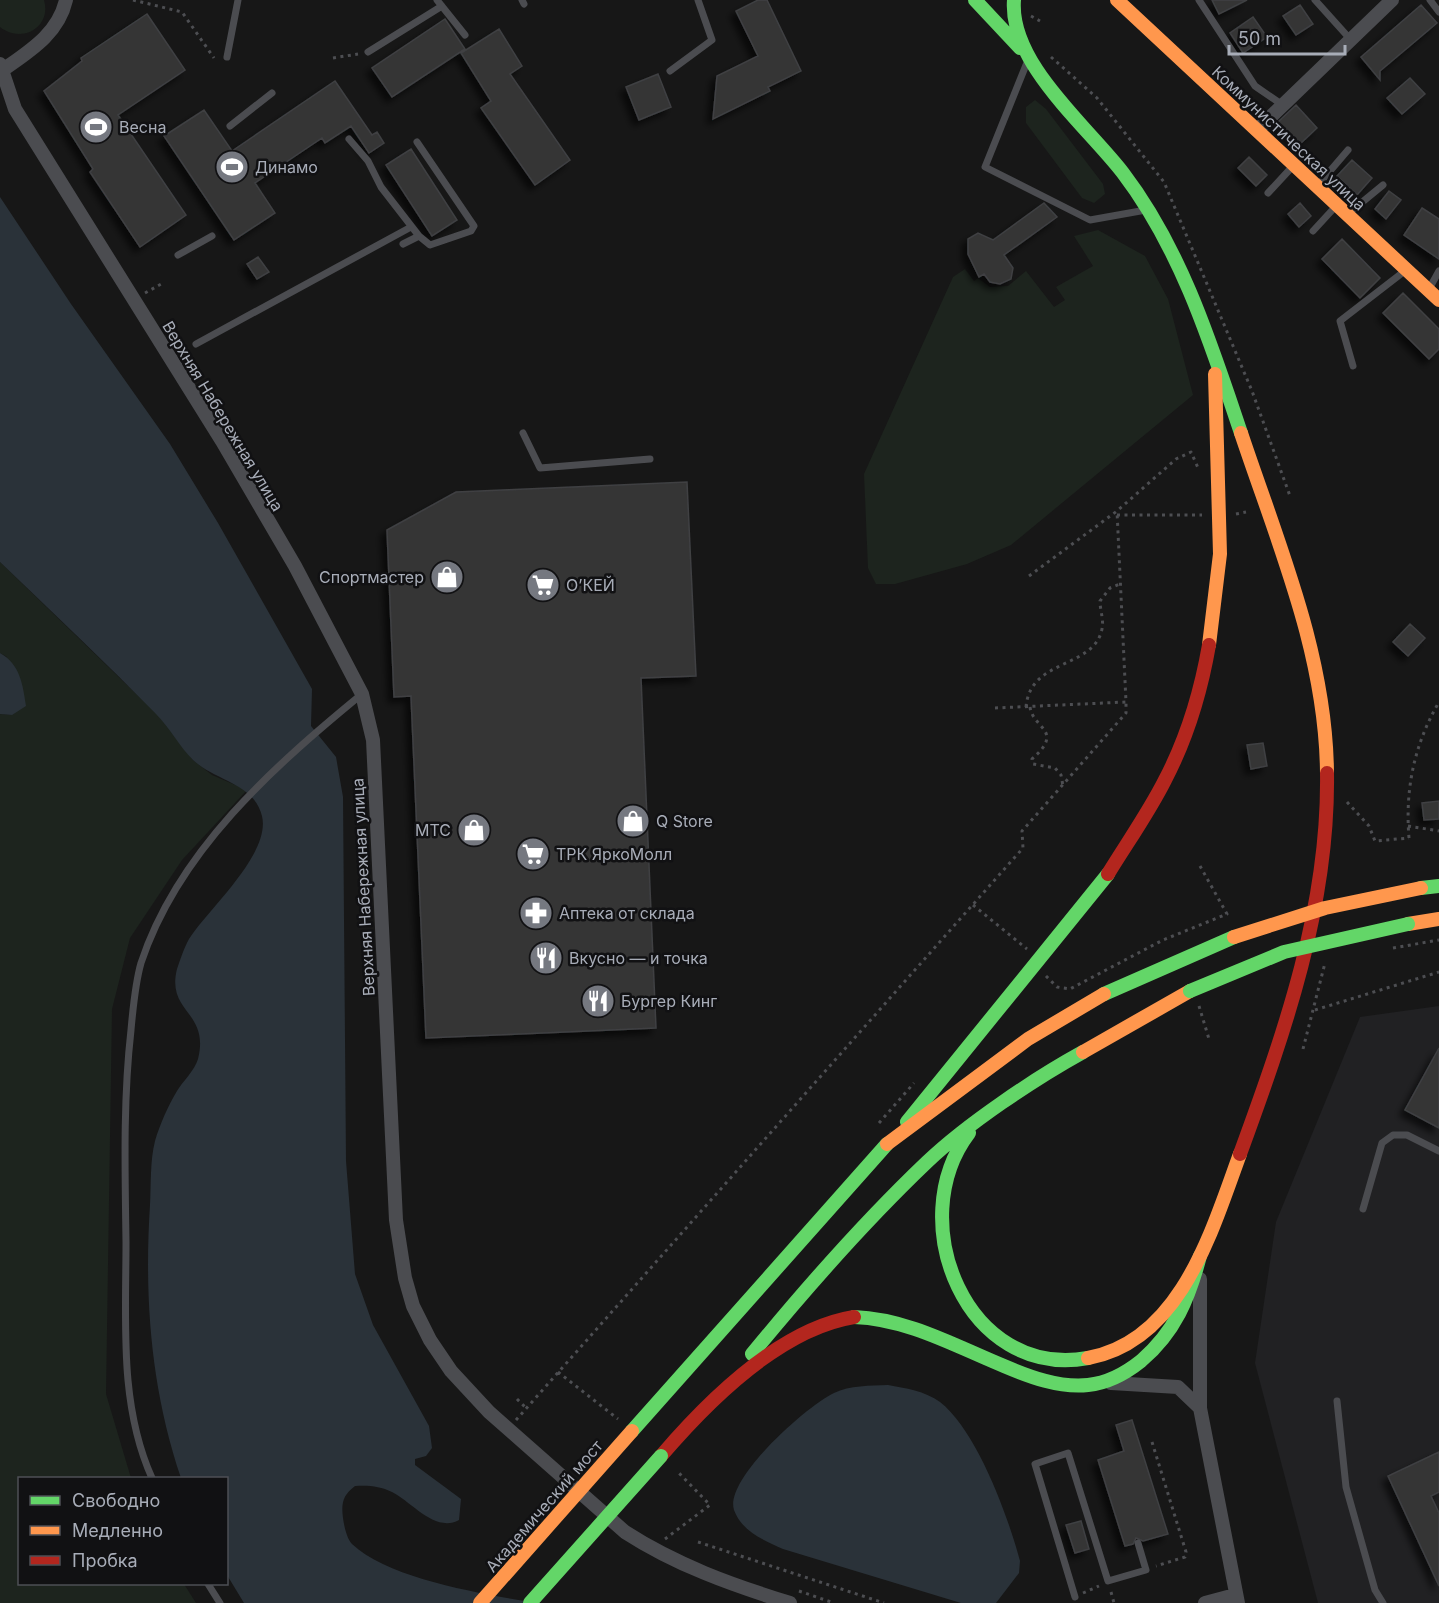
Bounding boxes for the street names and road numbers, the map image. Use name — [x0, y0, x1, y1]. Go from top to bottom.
street label: Коммунистическая улица — [1208, 62, 1370, 214]
street label: Верхняя Набережная улица — [158, 317, 288, 515]
street label: Верхняя Набережная улица — [347, 777, 379, 997]
street label: Академический мост — [481, 1436, 607, 1576]

